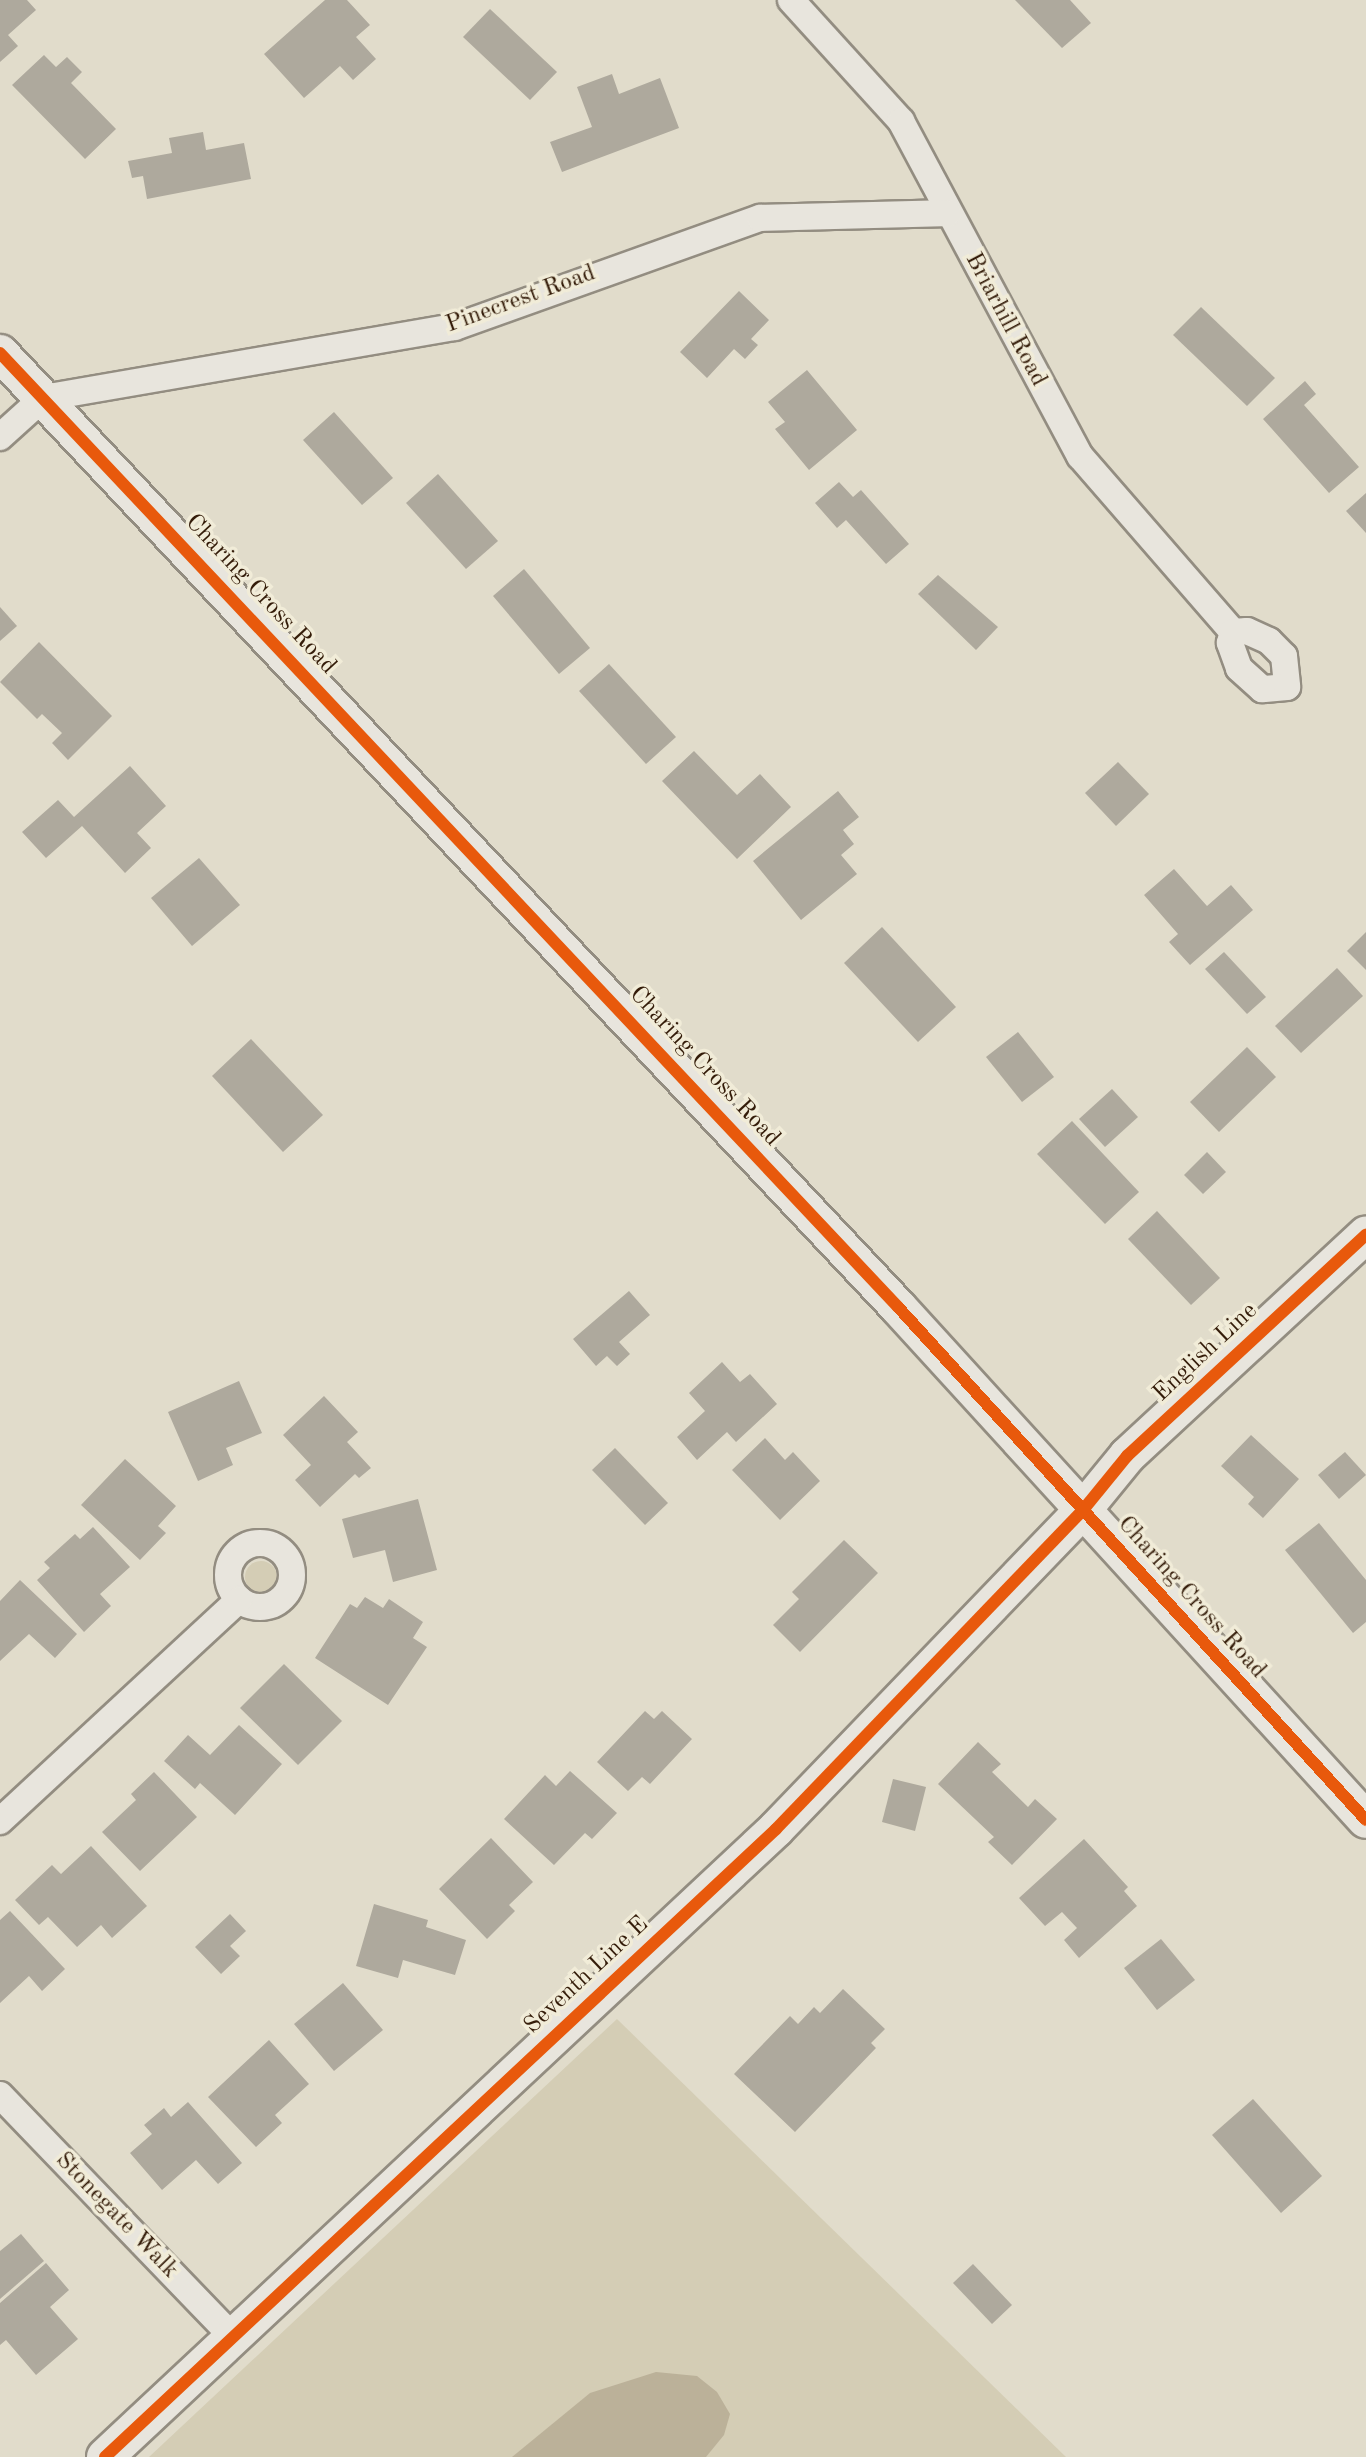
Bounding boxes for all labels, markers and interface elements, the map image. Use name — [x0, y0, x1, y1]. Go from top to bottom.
street label: Briarhill Road — [958, 248, 1052, 392]
street label: Pinecrest Road — [442, 260, 600, 340]
street label: Charing Cross Road — [178, 509, 342, 681]
street label: Charing Cross Road — [622, 981, 786, 1153]
street label: English Line — [1148, 1297, 1264, 1409]
street label: Charing Cross Road — [1110, 1511, 1272, 1685]
street label: Seventh Line E — [519, 1911, 655, 2041]
street label: Stonegate Walk — [48, 2147, 184, 2285]

